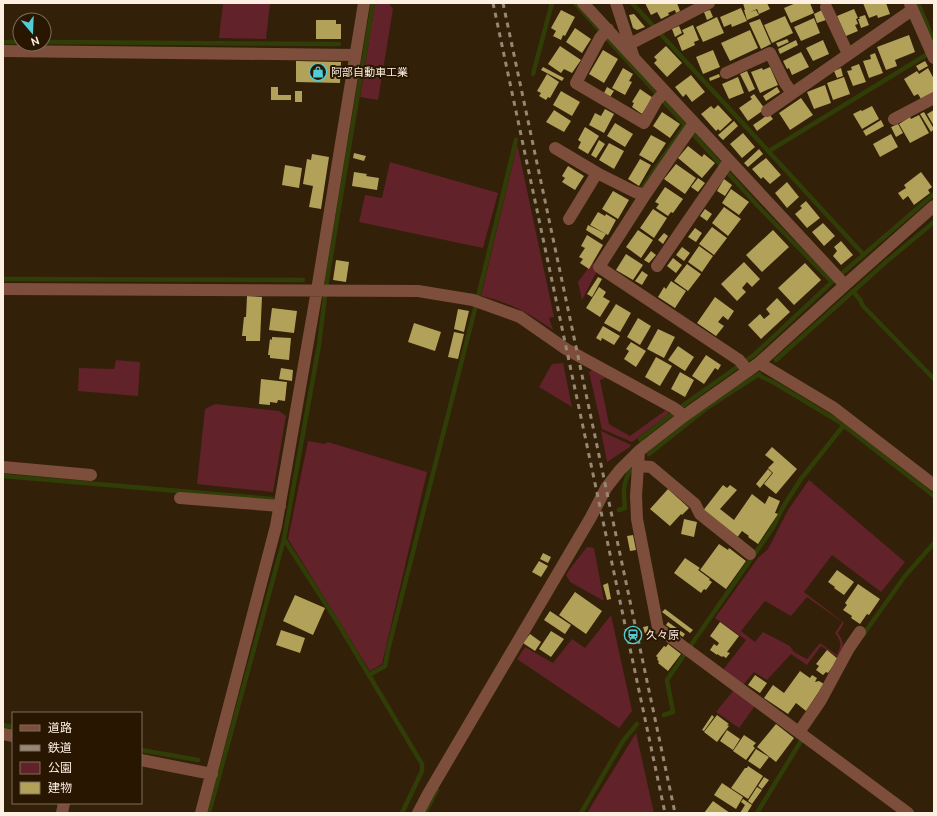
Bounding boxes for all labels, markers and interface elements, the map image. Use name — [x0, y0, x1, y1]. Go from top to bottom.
north arrow — [12, 12, 52, 52]
text: N — [29, 34, 41, 48]
shop icon: 阿部自動車工業 — [308, 62, 328, 82]
place label: 阿部自動車工業 — [331, 66, 408, 78]
station icon: 久々原 — [623, 625, 643, 645]
place label: 久々原 — [646, 629, 679, 641]
legend — [12, 712, 142, 804]
text: 道路 — [48, 721, 72, 734]
text: 鉄道 — [48, 741, 72, 754]
text: 公園 — [48, 761, 72, 774]
text: 建物 — [48, 781, 72, 794]

